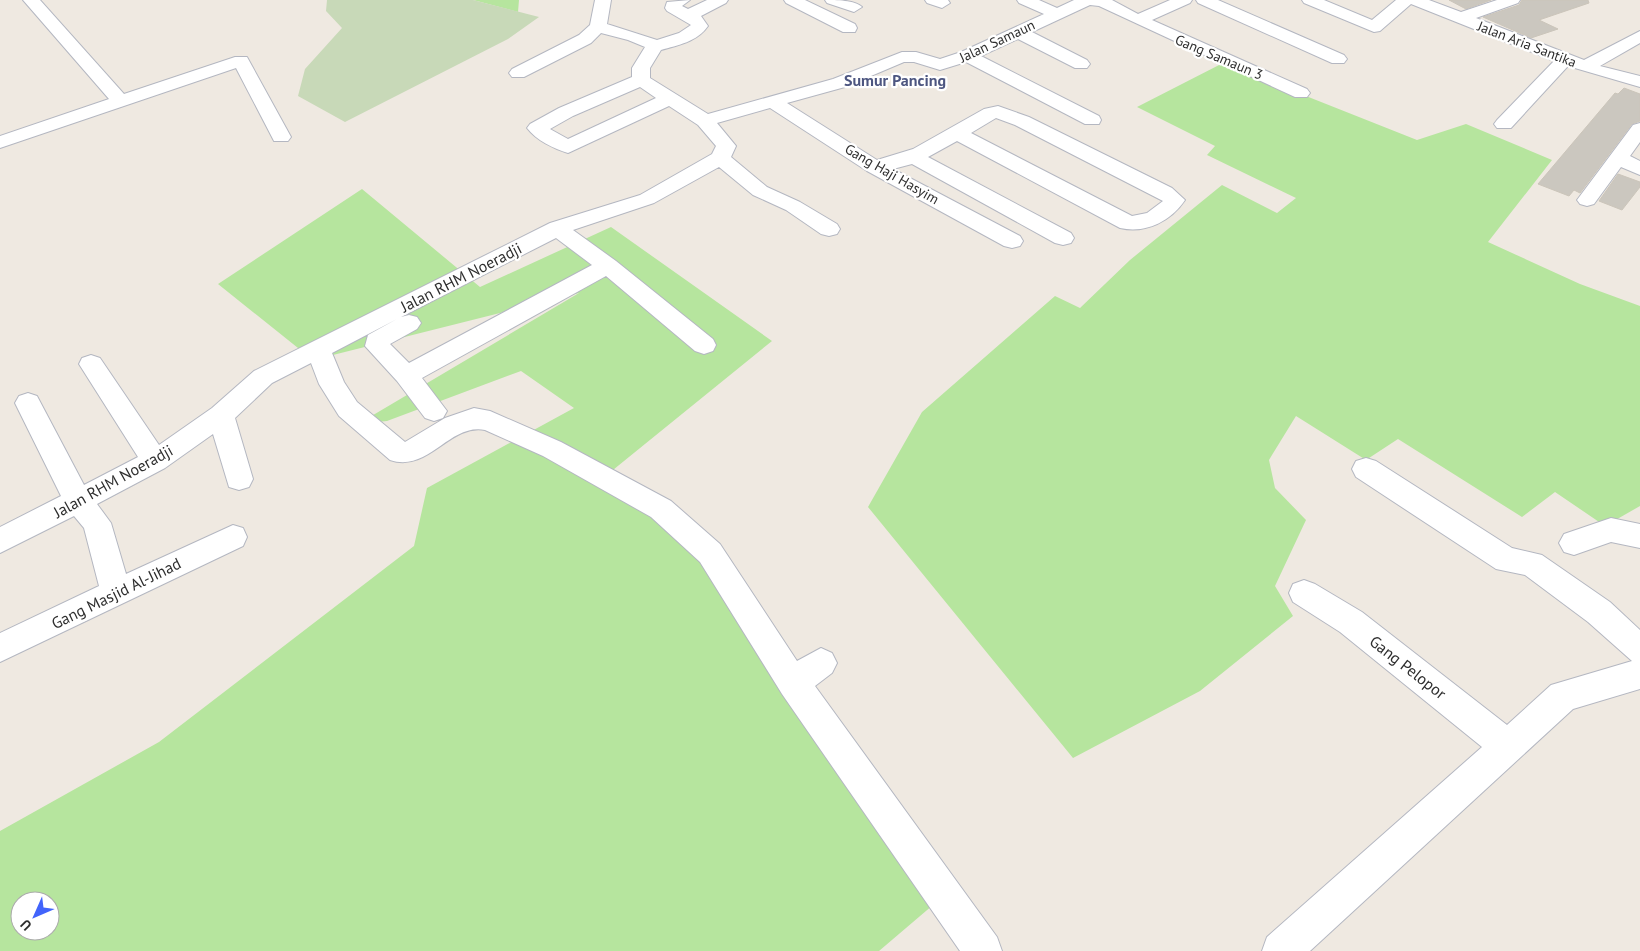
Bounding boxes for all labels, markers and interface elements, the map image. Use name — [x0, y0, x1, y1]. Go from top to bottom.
street label: Jalan Samaun — [955, 16, 1038, 67]
street label: Jalan Aria Santika — [1474, 17, 1579, 71]
street label: Gang Samaun 3 — [1172, 30, 1266, 84]
district label: Sumur Pancing — [844, 70, 946, 90]
street label: Gang Haji Hasyim — [842, 140, 942, 208]
street label: Jalan RHM Noeradji — [396, 238, 525, 317]
street label: Jalan RHM Noeradji — [49, 440, 176, 523]
street label: Gang Masjid Al-Jihad — [48, 553, 184, 633]
street label: Gang Pelopor — [1366, 631, 1451, 703]
north arrow — [10, 891, 60, 941]
text: U — [16, 916, 35, 935]

